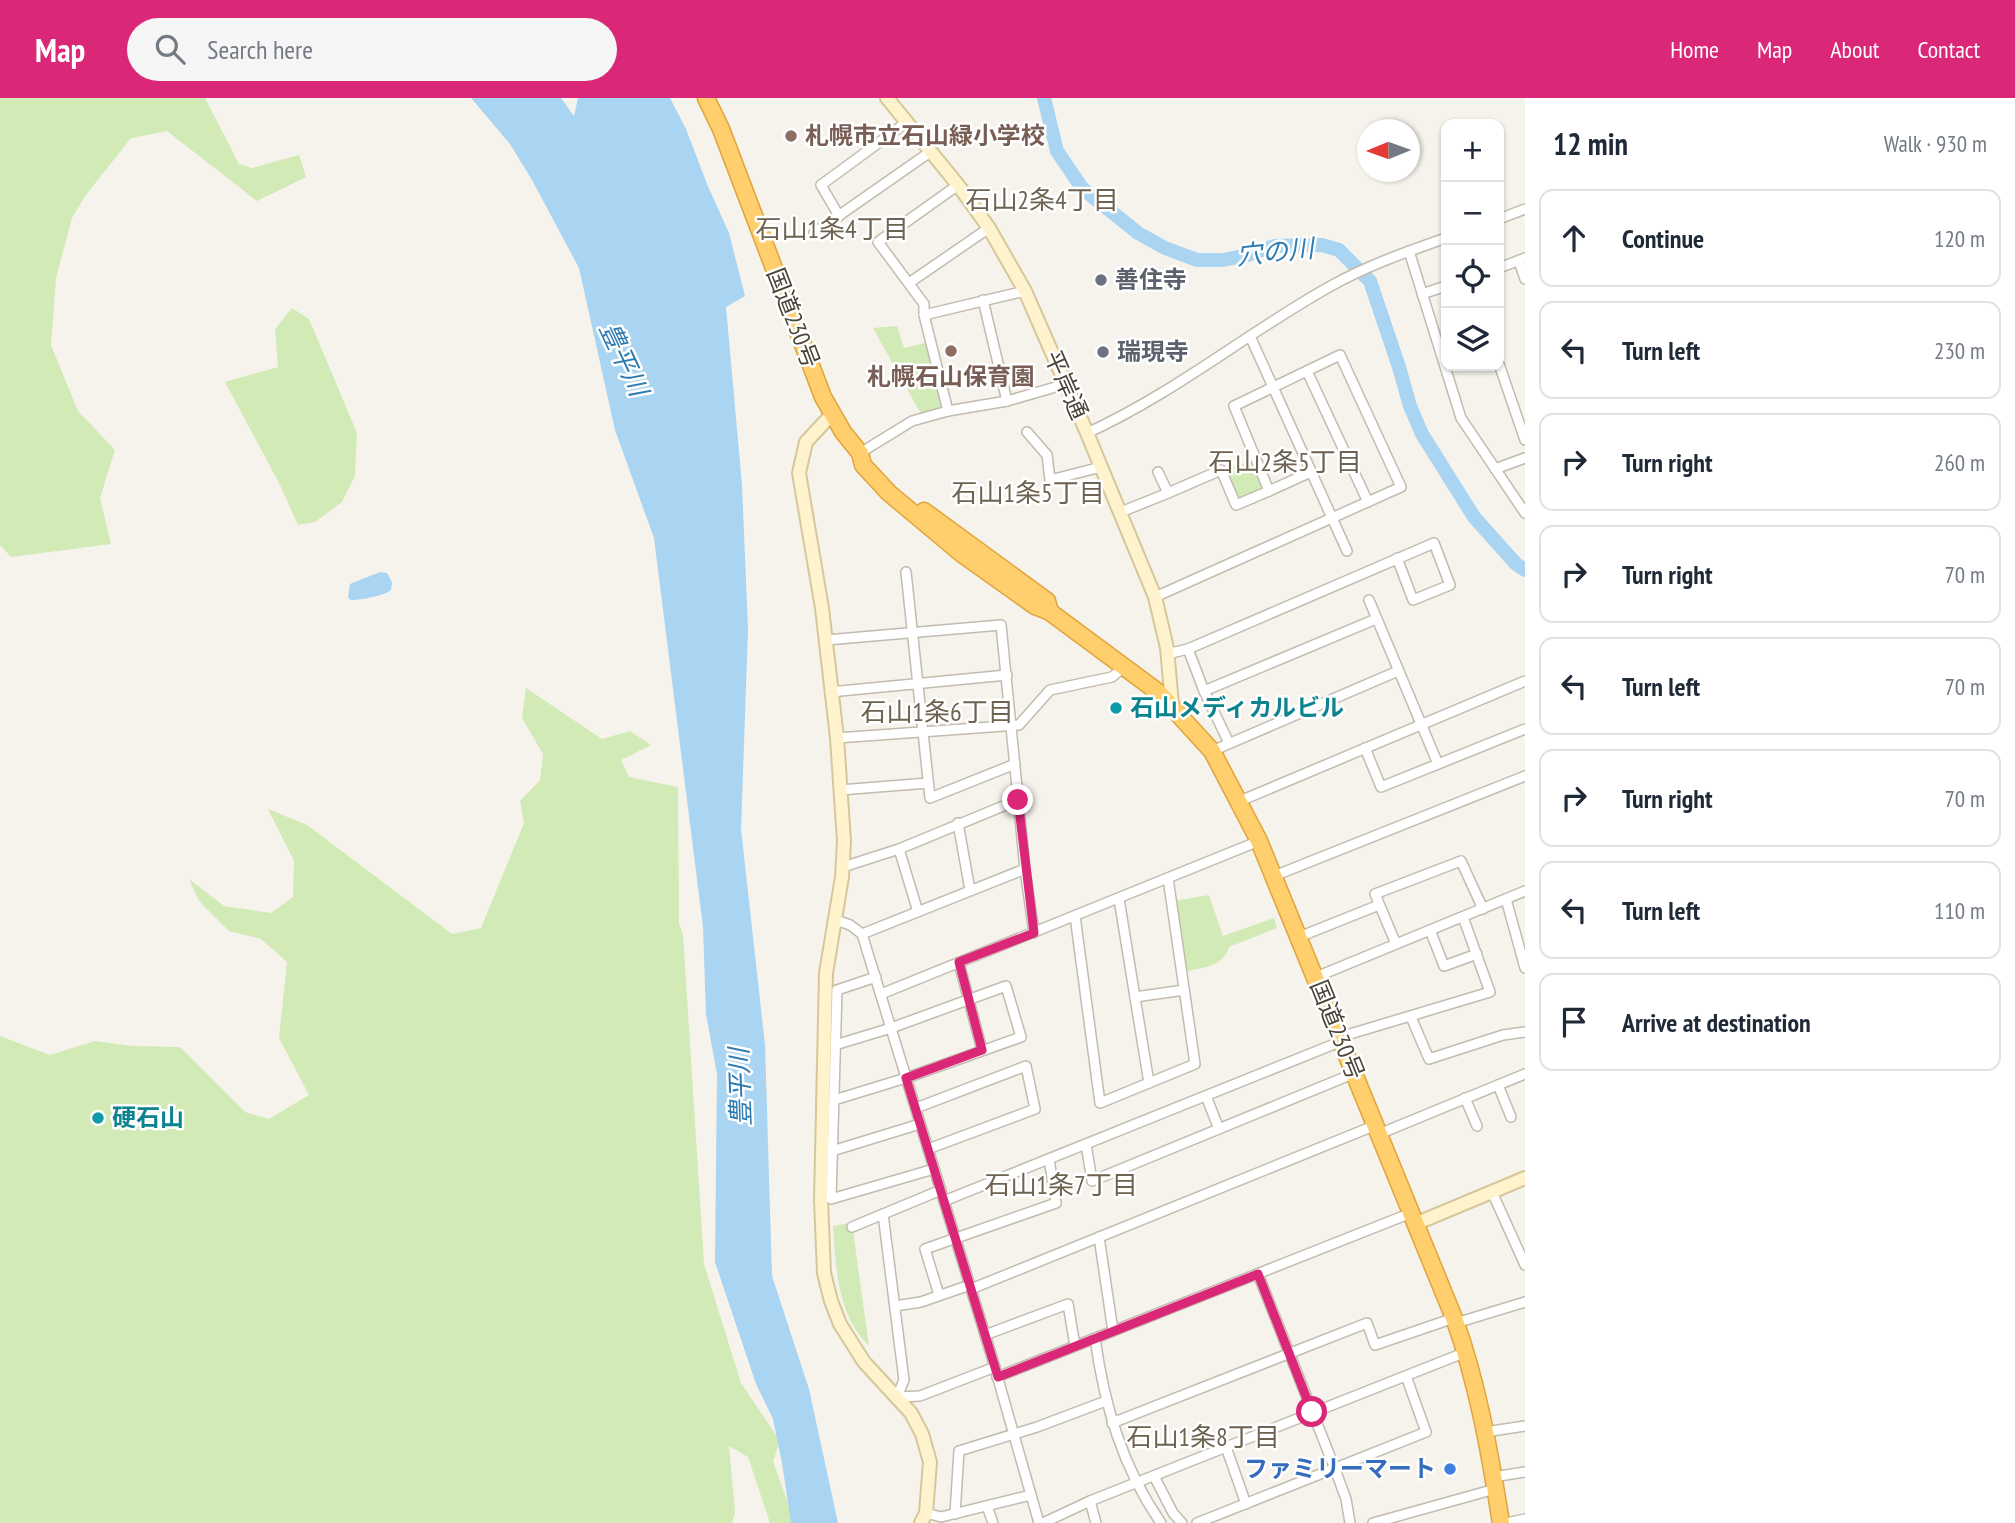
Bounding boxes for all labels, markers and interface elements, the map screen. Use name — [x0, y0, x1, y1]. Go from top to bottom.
search box — [127, 18, 617, 81]
text: Map — [35, 28, 85, 71]
icon: search — [151, 30, 189, 68]
text: Search here — [207, 33, 313, 66]
text: Home — [1670, 34, 1719, 65]
text: Map — [1757, 34, 1792, 65]
text: About — [1830, 34, 1879, 65]
text: Contact — [1917, 34, 1980, 65]
north arrow — [1357, 119, 1420, 182]
map controls — [1441, 119, 1504, 371]
button: + — [1441, 119, 1504, 182]
place label: 札幌市立石山緑小学校 — [805, 120, 1045, 151]
text: 12 min — [1553, 124, 1628, 163]
marker: 札幌市立石山緑小学校 — [783, 128, 799, 144]
text: Walk · 930 m — [1884, 129, 1987, 158]
button: − — [1441, 182, 1504, 245]
district label: 石山2条4丁目 — [965, 183, 1119, 216]
district label: 石山1条4丁目 — [755, 212, 909, 245]
icon: ahead — [1555, 219, 1593, 257]
text: Continue — [1622, 222, 1704, 255]
text: 120 m — [1934, 224, 1985, 253]
water label: 穴の川 — [1234, 231, 1318, 272]
button: locate — [1441, 245, 1504, 308]
street label: 国道230号 — [760, 264, 827, 372]
place label: 善住寺 — [1115, 264, 1187, 295]
marker: 善住寺 — [1093, 272, 1109, 288]
button: layers — [1441, 308, 1504, 371]
water label: 豊平川 — [593, 316, 657, 404]
icon: left — [1555, 331, 1593, 369]
text: Turn left — [1622, 334, 1700, 367]
place label: 瑞現寺 — [1117, 336, 1189, 367]
text: 230 m — [1934, 336, 1985, 365]
marker: 札幌石山保育園 — [943, 343, 959, 359]
marker: 瑞現寺 — [1095, 344, 1111, 360]
street label: 平岸通 — [1038, 346, 1095, 424]
place label: 札幌石山保育園 — [867, 361, 1035, 392]
icon: right — [1555, 443, 1593, 481]
district label: 石山2条5丁目 — [1208, 445, 1362, 478]
text: Turn right — [1622, 446, 1713, 479]
text: 260 m — [1934, 448, 1985, 477]
district label: 石山1条5丁目 — [951, 476, 1105, 509]
icon: right — [1555, 555, 1593, 593]
text: Turn right — [1622, 558, 1713, 591]
text: 70 m — [1944, 560, 1985, 589]
icon: left — [1555, 667, 1593, 705]
text: Turn left — [1622, 670, 1700, 703]
text: 70 m — [1944, 672, 1985, 701]
place label: 石山メディカルビル — [1130, 692, 1344, 723]
district label: 石山1条6丁目 — [860, 695, 1014, 728]
marker: 石山メディカルビル — [1108, 700, 1124, 716]
icon: right — [1555, 779, 1593, 817]
text: Turn right — [1622, 782, 1713, 815]
route end — [1002, 784, 1033, 815]
text: 70 m — [1944, 784, 1985, 813]
icon: left — [1555, 891, 1593, 929]
text: Turn left — [1622, 894, 1700, 927]
text: 110 m — [1934, 896, 1985, 925]
street label: 国道230号 — [1304, 976, 1371, 1084]
icon: arrive — [1555, 1003, 1593, 1041]
text: Arrive at destination — [1622, 1006, 1811, 1039]
water label: 豊平川 — [722, 1044, 757, 1127]
place label: 硬石山 — [112, 1102, 184, 1133]
marker: 硬石山 — [90, 1110, 106, 1126]
district label: 石山1条7丁目 — [984, 1168, 1138, 1201]
route start — [1296, 1396, 1327, 1427]
district label: 石山1条8丁目 — [1126, 1420, 1280, 1453]
place label: ファミリーマート — [1244, 1453, 1436, 1484]
marker: ファミリーマート — [1442, 1461, 1458, 1477]

